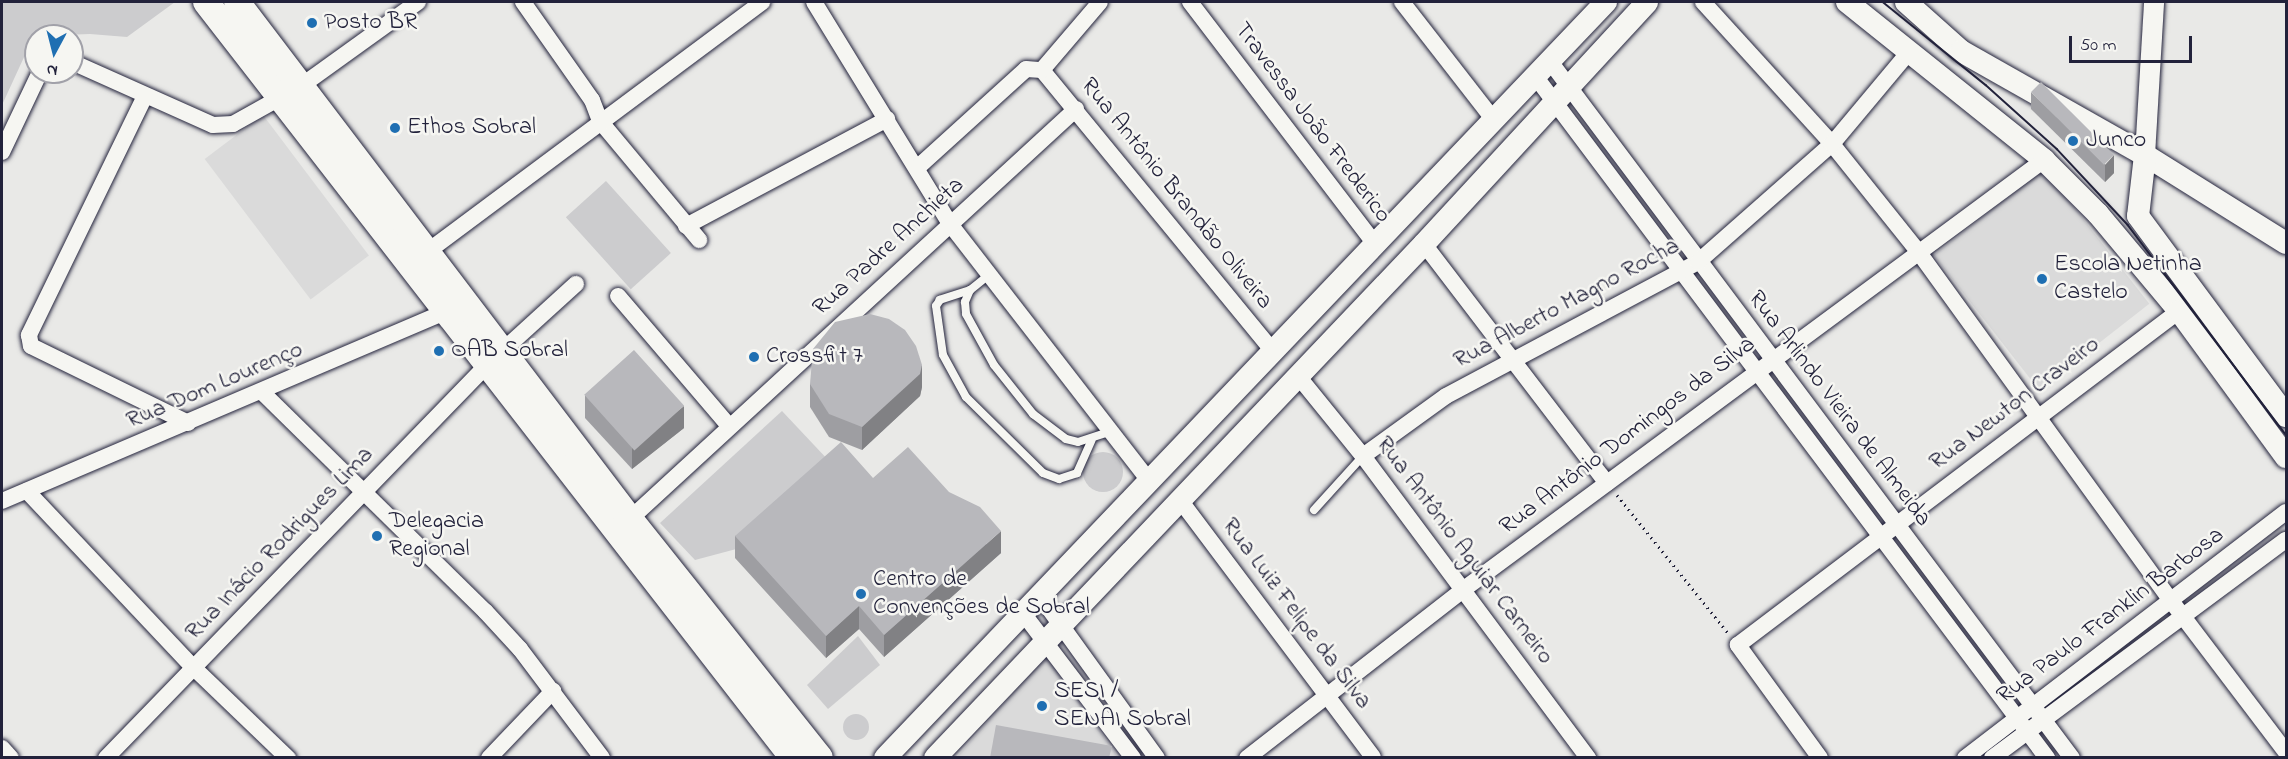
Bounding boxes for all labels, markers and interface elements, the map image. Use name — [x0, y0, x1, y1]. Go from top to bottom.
place label: Posto BR — [324, 9, 417, 37]
marker: Posto BR — [305, 16, 319, 30]
street label: Travessa João Frederico — [1227, 17, 1397, 229]
north arrow — [24, 24, 84, 84]
scale bar — [2072, 24, 2195, 62]
text: 50 m — [2080, 33, 2117, 59]
text: N — [45, 57, 59, 82]
street label: Rua Antônio Brandão Oliveira — [1074, 72, 1278, 316]
place label: Ethos Sobral — [407, 114, 536, 142]
marker: Ethos Sobral — [388, 121, 402, 135]
place label: Junco — [2086, 127, 2146, 155]
marker: Junco — [2064, 132, 2082, 150]
street label: Rua Padre Anchieta — [807, 171, 971, 323]
street label: Rua Alberto Magno Rocha — [1449, 232, 1685, 376]
place label: Escola Netinha Castelo — [2054, 251, 2202, 307]
marker: Escola Netinha Castelo — [2035, 272, 2049, 286]
street label: Rua Arlindo Vieira de Almeida — [1741, 285, 1937, 533]
street label: Rua Antônio Domingos da Silva — [1495, 330, 1761, 542]
street label: Rua Newton Craveiro — [1924, 331, 2106, 477]
street label: Rua Dom Lourenço — [122, 336, 308, 436]
place label: OAB Sobral — [451, 337, 568, 365]
place label: Crossfit 7 — [766, 343, 863, 371]
marker: OAB Sobral — [432, 344, 446, 358]
marker: Crossfit 7 — [747, 350, 761, 364]
street label: Rua Antônio Aguiar Carneiro — [1369, 431, 1559, 671]
street label: Rua Inácio Rodrigues Lima — [180, 441, 380, 647]
place label: Delegacia Regional — [389, 508, 484, 564]
street label: Rua Luiz Felipe da Silva — [1215, 513, 1377, 715]
street label: Rua Paulo Franklin Barbosa — [1992, 521, 2230, 711]
marker: Delegacia Regional — [370, 529, 384, 543]
place label: Centro de Convenções de Sobral — [873, 566, 1090, 622]
marker: Centro de Convenções de Sobral — [854, 587, 868, 601]
place label: SESI / SENAI Sobral — [1054, 678, 1191, 734]
marker: SESI / SENAI Sobral — [1035, 699, 1049, 713]

